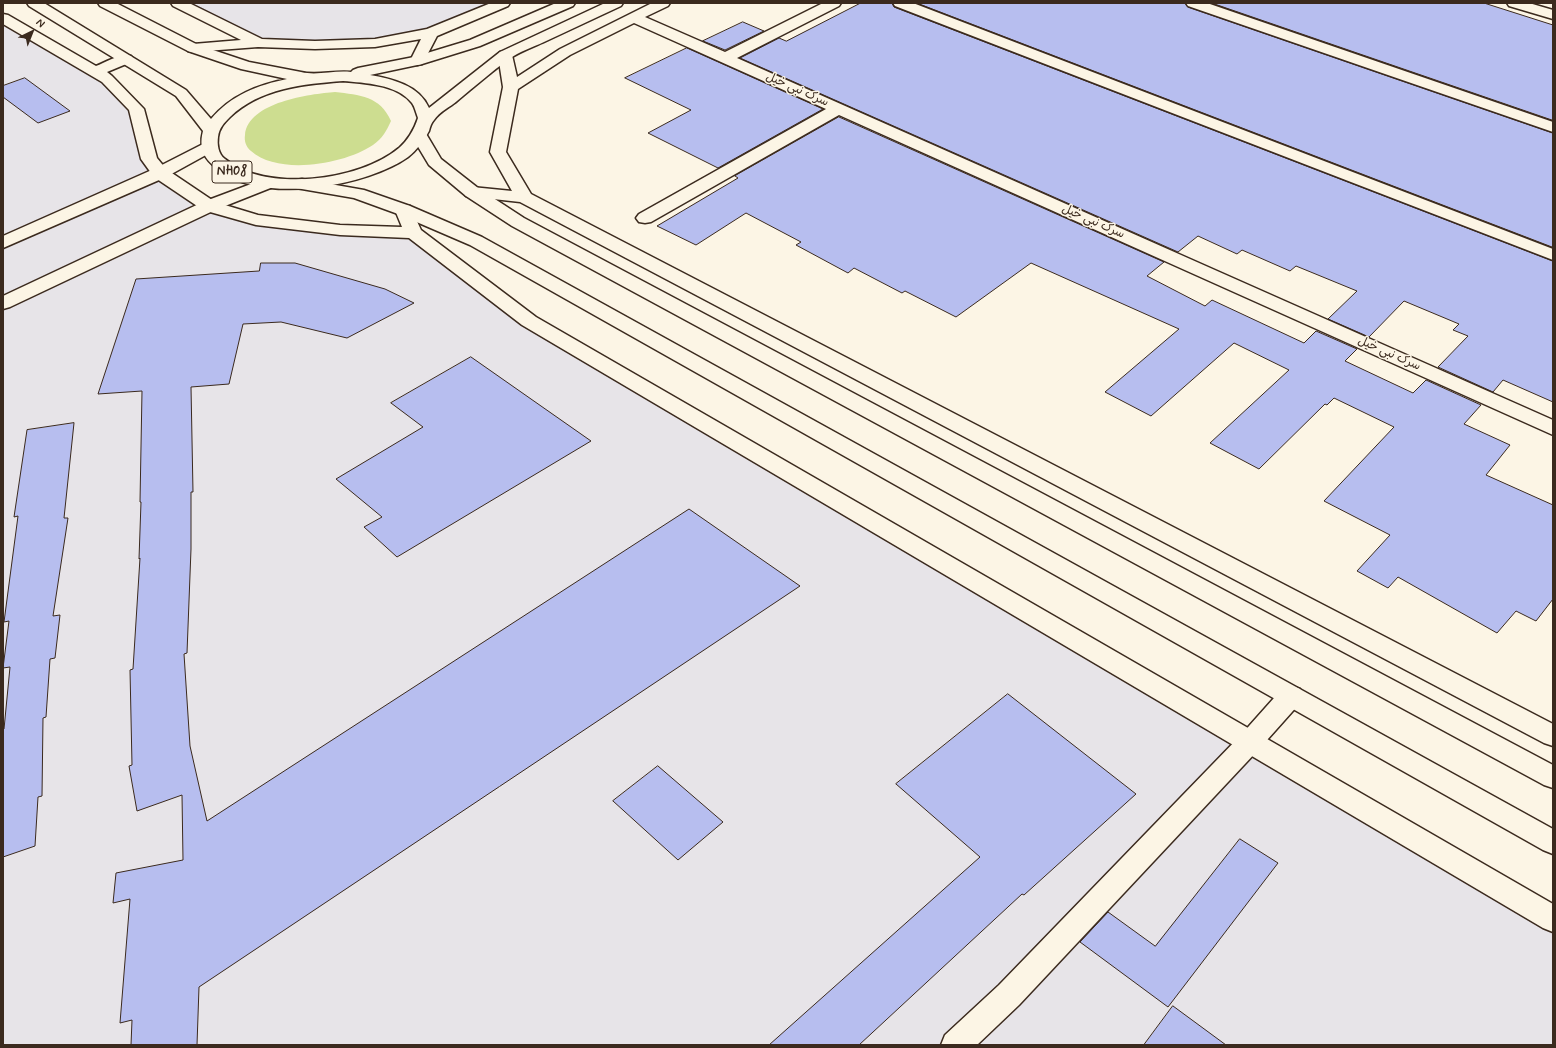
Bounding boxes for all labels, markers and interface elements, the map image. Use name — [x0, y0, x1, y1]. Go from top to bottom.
north arrow — [12, 12, 52, 52]
text: N — [33, 16, 48, 31]
street label: سرک نبی خیل — [763, 70, 831, 110]
road number: NH08 — [212, 161, 252, 183]
street label: سرک نبی خیل — [1059, 202, 1127, 242]
street label: سرک نبی خیل — [1355, 334, 1423, 374]

